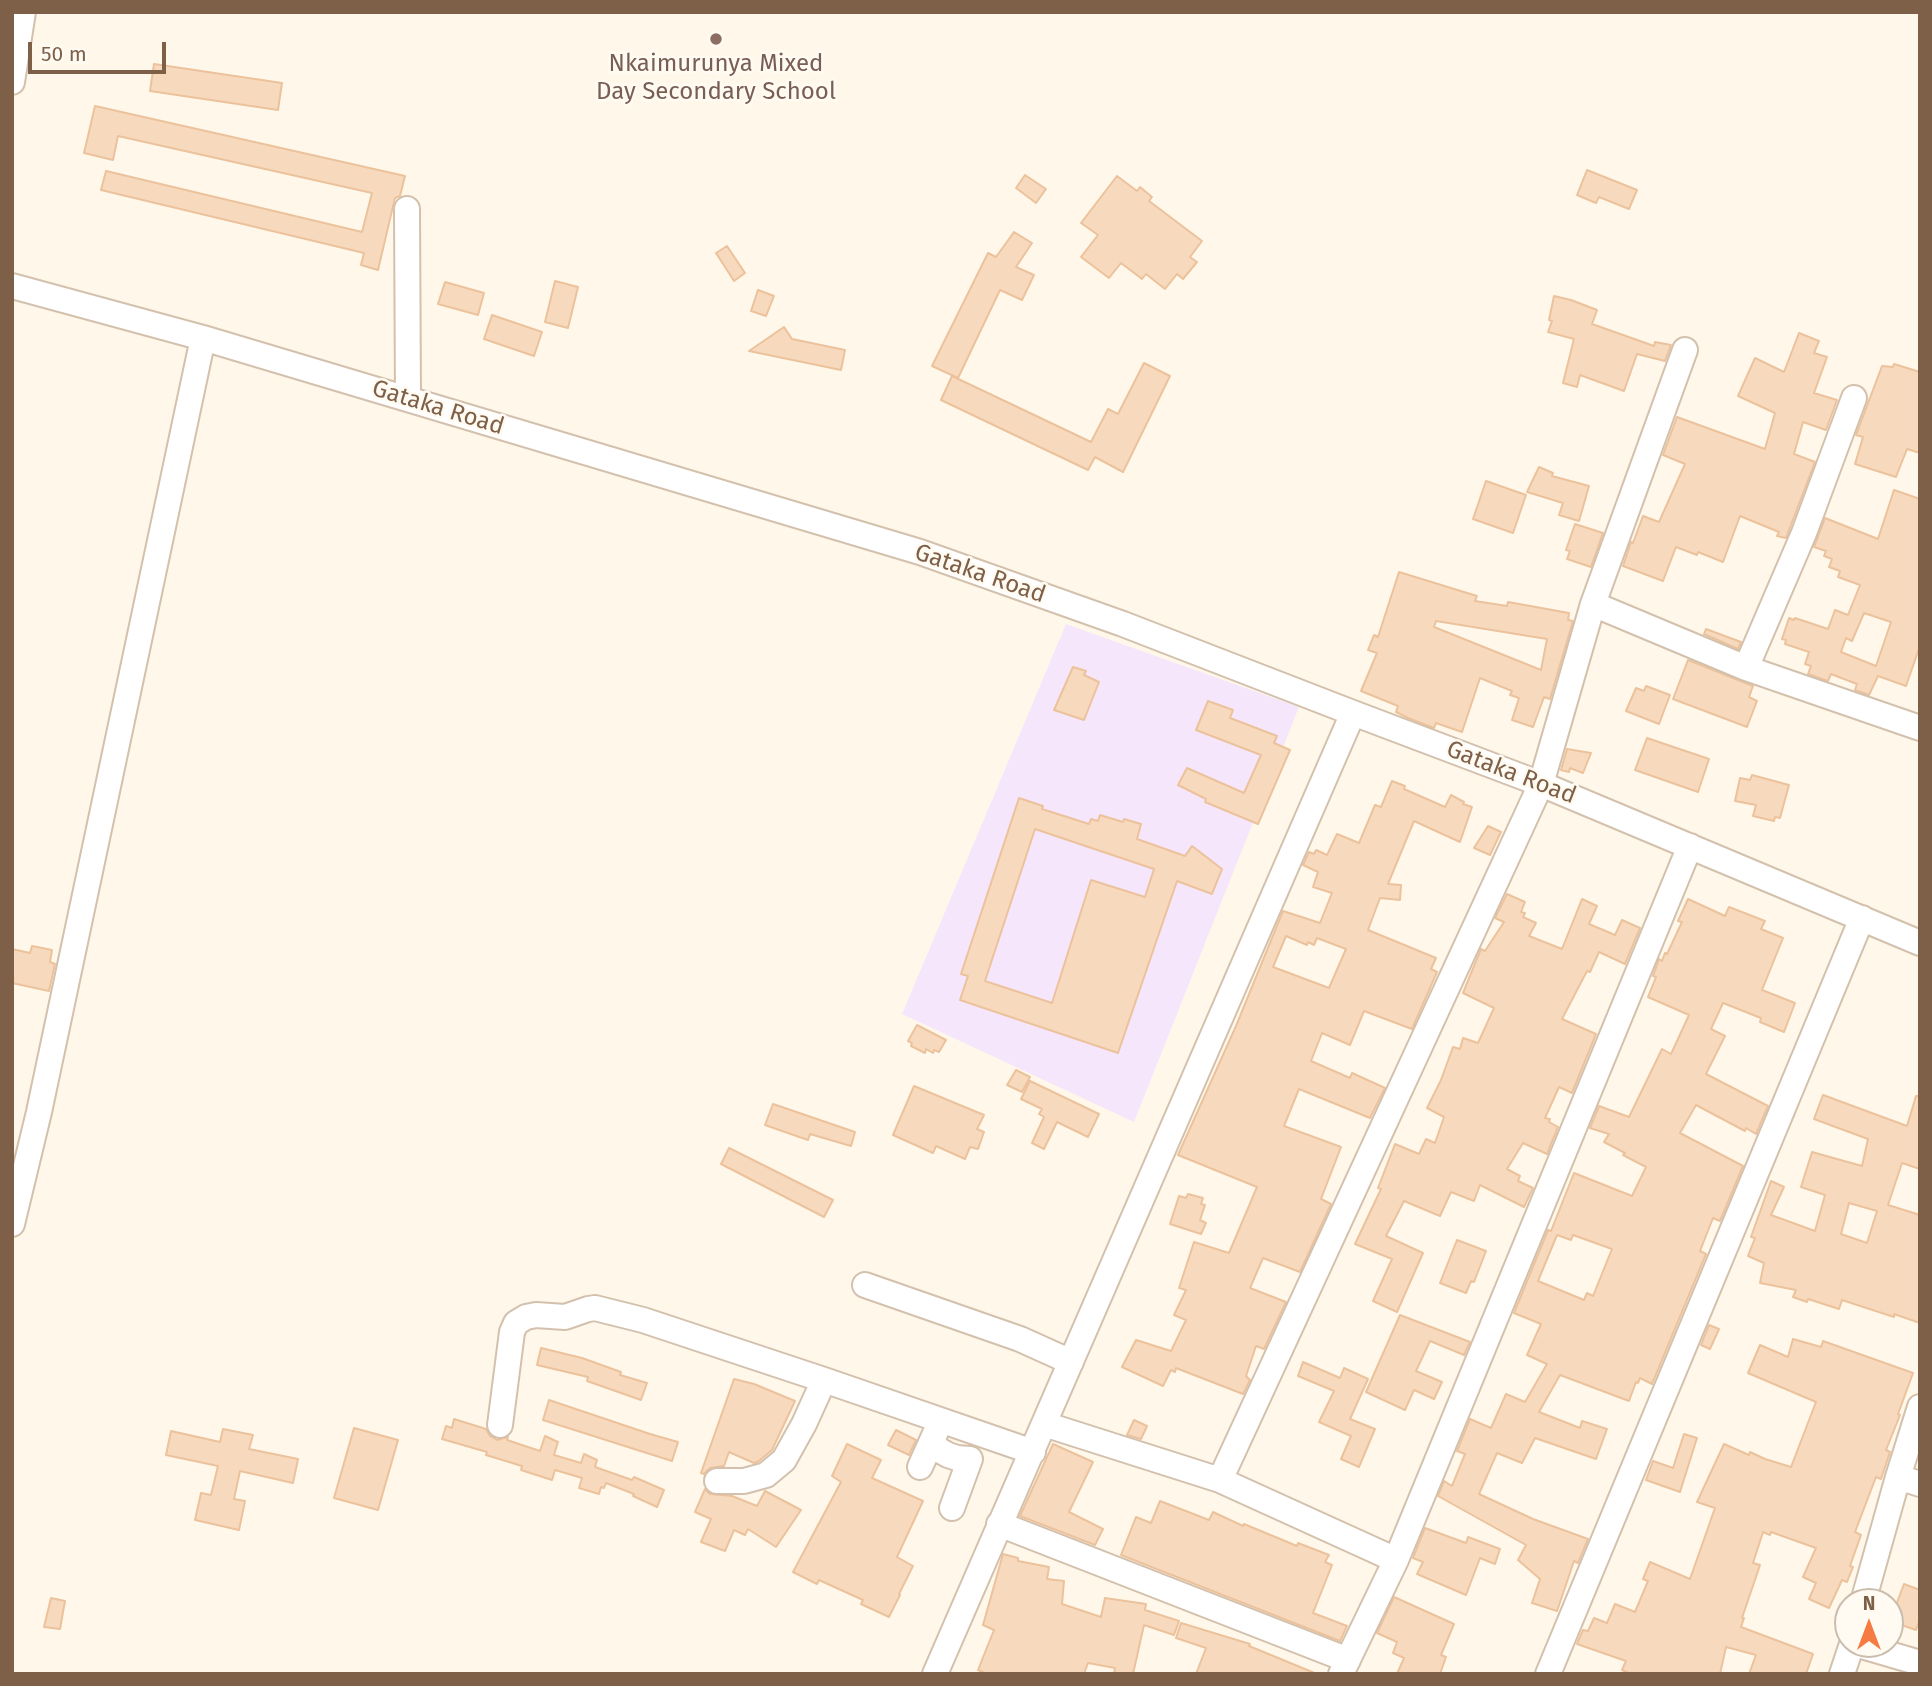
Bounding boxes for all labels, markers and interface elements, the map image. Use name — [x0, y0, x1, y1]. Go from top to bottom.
scale bar — [32, 28, 170, 72]
marker: Nkaimurunya Mixed Day Secondary School — [708, 31, 724, 47]
text: 50 m — [41, 41, 87, 67]
place label: Nkaimurunya Mixed Day Secondary School — [596, 50, 836, 106]
street label: Gataka Road — [369, 374, 507, 442]
street label: Gataka Road — [911, 538, 1049, 610]
street label: Gataka Road — [1442, 735, 1580, 811]
north arrow — [1834, 1588, 1904, 1658]
text: N — [1863, 1592, 1875, 1615]

